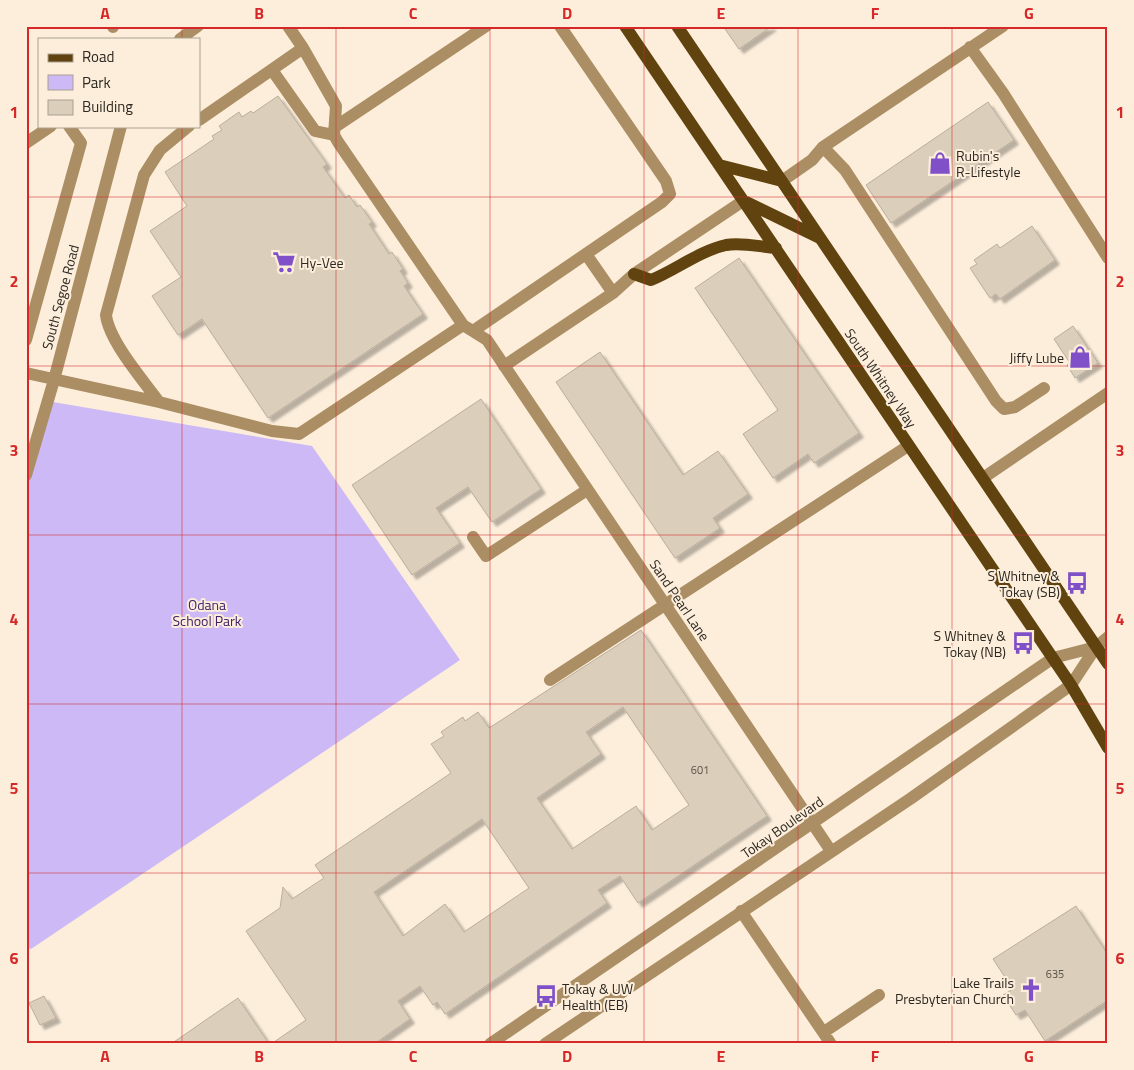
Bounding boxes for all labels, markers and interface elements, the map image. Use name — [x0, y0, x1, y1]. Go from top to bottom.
text: A — [100, 1, 110, 25]
text: B — [254, 1, 264, 25]
text: C — [409, 1, 418, 25]
text: D — [562, 1, 572, 25]
text: E — [717, 1, 726, 25]
text: F — [871, 1, 880, 25]
text: G — [1024, 1, 1034, 25]
legend — [38, 38, 200, 128]
text: Road — [82, 45, 114, 68]
text: Park — [82, 71, 111, 94]
text: Building — [82, 95, 133, 118]
text: 1 — [10, 100, 18, 124]
text: 1 — [1116, 100, 1124, 124]
place label: Rubin's R-Lifestyle — [956, 145, 1020, 182]
shop icon: Rubin's R-Lifestyle — [927, 150, 953, 176]
street label: South Segoe Road — [36, 242, 84, 352]
supermarket icon: Hy-Vee — [271, 249, 297, 275]
place label: Hy-Vee — [300, 252, 344, 273]
text: 2 — [10, 269, 18, 293]
text: 2 — [1116, 269, 1124, 293]
street label: South Whitney Way — [840, 324, 922, 432]
shop icon: Jiffy Lube — [1067, 344, 1093, 370]
place label: Jiffy Lube — [1009, 347, 1064, 368]
text: 3 — [10, 438, 18, 462]
text: 3 — [1116, 438, 1124, 462]
street label: Sand Pearl Lane — [645, 555, 715, 645]
place label: S Whitney & Tokay (SB) — [987, 565, 1060, 602]
bus stop icon: S Whitney & Tokay (SB) — [1064, 570, 1090, 596]
park label: Odana School Park — [172, 594, 242, 631]
text: 4 — [10, 607, 19, 631]
text: 4 — [1116, 607, 1125, 631]
place label: S Whitney & Tokay (NB) — [933, 625, 1006, 662]
bus stop icon: S Whitney & Tokay (NB) — [1010, 630, 1036, 656]
house number: 601 — [691, 762, 709, 778]
text: 5 — [10, 776, 19, 800]
text: 5 — [1116, 776, 1125, 800]
street label: Tokay Boulevard — [737, 791, 827, 863]
text: 6 — [10, 946, 19, 970]
text: 6 — [1116, 946, 1125, 970]
house number: 635 — [1046, 966, 1064, 982]
place label: Lake Trails Presbyterian Church — [895, 972, 1014, 1009]
church icon: Lake Trails Presbyterian Church — [1018, 977, 1044, 1003]
place label: Tokay & UW Health (EB) — [562, 978, 633, 1015]
bus stop icon: Tokay & UW Health (EB) — [533, 983, 559, 1009]
text: A — [100, 1044, 110, 1068]
text: B — [254, 1044, 264, 1068]
text: C — [409, 1044, 418, 1068]
text: D — [562, 1044, 572, 1068]
text: E — [717, 1044, 726, 1068]
text: F — [871, 1044, 880, 1068]
text: G — [1024, 1044, 1034, 1068]

